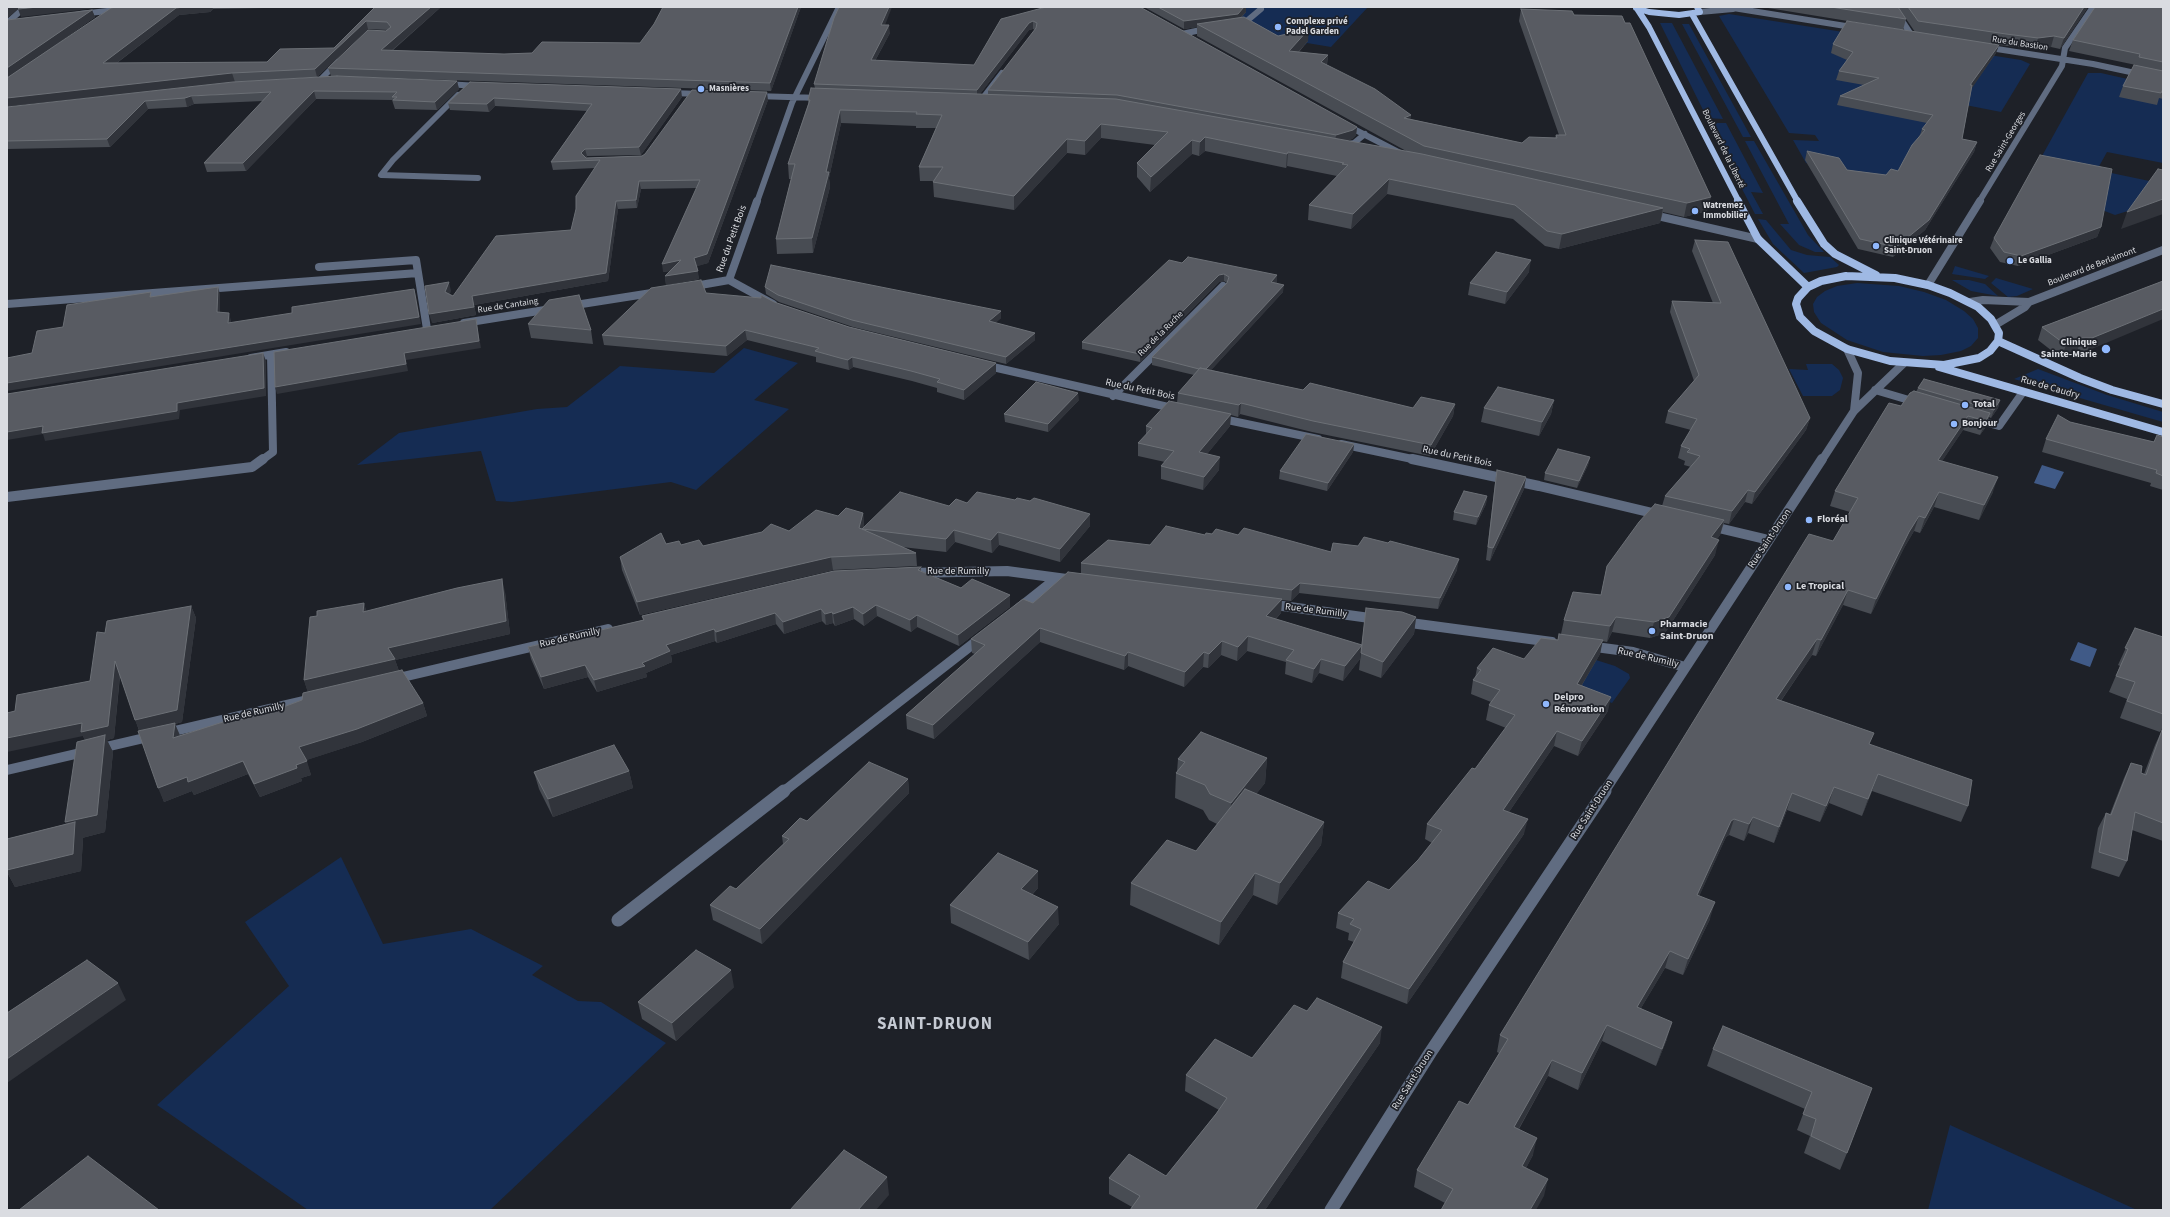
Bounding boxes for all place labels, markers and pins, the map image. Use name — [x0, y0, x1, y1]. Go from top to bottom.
place label: Complexe privé Padel Garden — [1286, 17, 1348, 38]
marker: Complexe privé Padel Garden — [1273, 22, 1283, 32]
marker: Masnières — [696, 84, 706, 94]
place label: Masnières — [709, 84, 749, 94]
place label: Watremez Immobilier — [1703, 201, 1747, 222]
marker: Watremez Immobilier — [1690, 206, 1700, 216]
place label: Clinique Vétérinaire Saint-Druon — [1884, 236, 1963, 257]
marker: Clinique Vétérinaire Saint-Druon — [1871, 241, 1881, 251]
marker: Le Gallia — [2005, 256, 2015, 266]
place label: Le Gallia — [2018, 256, 2052, 266]
place label: Clinique Sainte-Marie — [2041, 337, 2097, 360]
marker: Clinique Sainte-Marie — [2100, 343, 2112, 355]
place label: Total — [1973, 399, 1995, 411]
marker: Total — [1960, 400, 1970, 410]
place label: Bonjour — [1962, 418, 1997, 430]
marker: Bonjour — [1949, 419, 1959, 429]
place label: Floréal — [1817, 514, 1848, 526]
marker: Floréal — [1804, 515, 1814, 525]
place label: Le Tropical — [1796, 581, 1844, 593]
marker: Le Tropical — [1783, 582, 1793, 592]
place label: Pharmacie Saint-Druon — [1660, 619, 1713, 642]
marker: Pharmacie Saint-Druon — [1647, 626, 1657, 636]
place label: Delpro Rénovation — [1554, 692, 1604, 716]
marker: Delpro Rénovation — [1541, 699, 1551, 709]

